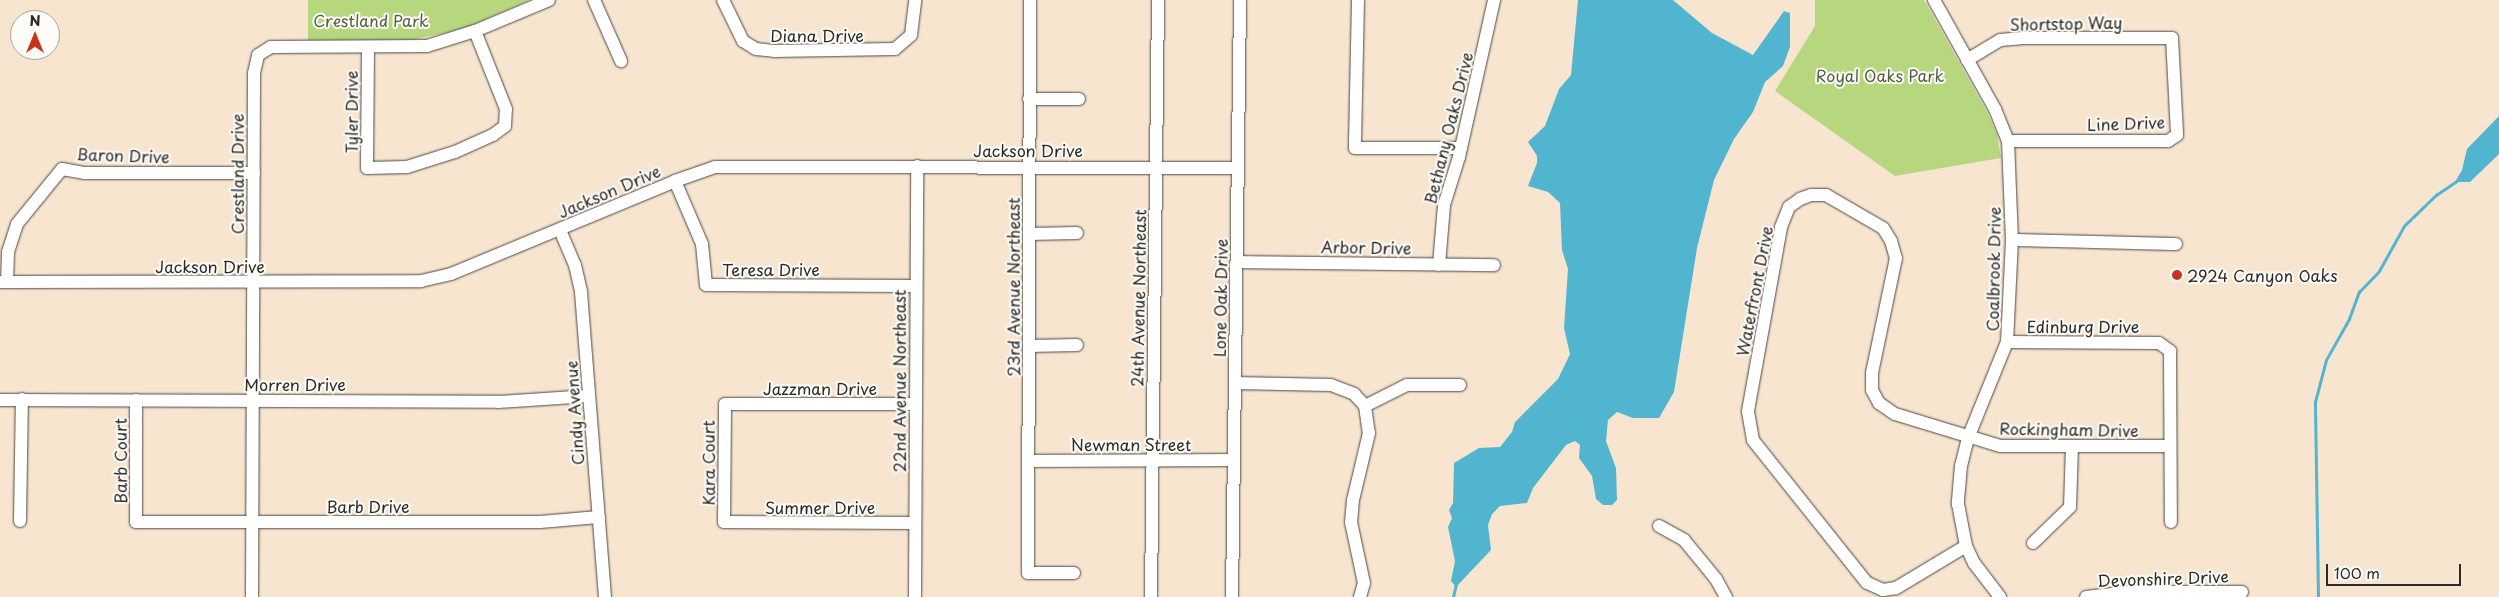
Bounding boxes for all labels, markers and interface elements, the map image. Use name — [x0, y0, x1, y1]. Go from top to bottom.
north arrow — [10, 10, 60, 60]
text: N — [29, 10, 41, 31]
park label: Crestland Park — [313, 10, 429, 30]
street label: Shortstop Way — [2009, 12, 2123, 34]
street label: Diana Drive — [771, 25, 863, 45]
street label: Bethany Oaks Drive — [1420, 50, 1476, 206]
park label: Royal Oaks Park — [1816, 65, 1944, 85]
street label: Tyler Drive — [341, 70, 361, 154]
street label: Line Drive — [2087, 112, 2165, 134]
street label: Crestland Drive — [227, 113, 247, 235]
street label: Jackson Drive — [974, 140, 1082, 160]
street label: Baron Drive — [76, 144, 170, 166]
street label: Jackson Drive — [556, 161, 662, 221]
street label: 23rd Avenue Northeast — [1003, 197, 1023, 377]
street label: Coalbrook Drive — [1982, 206, 2004, 332]
street label: 24th Avenue Northeast — [1127, 209, 1149, 387]
street label: Waterfront Drive — [1732, 224, 1776, 358]
street label: Arbor Drive — [1321, 237, 1411, 257]
street label: Lone Oak Drive — [1209, 238, 1231, 358]
street label: Jackson Drive — [156, 256, 264, 276]
street label: Teresa Drive — [722, 259, 820, 279]
place label: 2924 Canyon Oaks — [2187, 265, 2338, 285]
marker: 2924 Canyon Oaks — [2171, 269, 2183, 281]
street label: 22nd Avenue Northeast — [889, 290, 909, 472]
street label: Edinburg Drive — [2026, 316, 2140, 336]
street label: Cindy Avenue — [561, 360, 587, 466]
street label: Morren Drive — [244, 374, 346, 394]
street label: Jazzman Drive — [763, 378, 877, 398]
street label: Barb Court — [110, 418, 130, 504]
street label: Rockingham Drive — [1999, 418, 2139, 440]
street label: Kara Court — [698, 420, 718, 506]
street label: Newman Street — [1070, 434, 1192, 454]
street label: Barb Drive — [326, 496, 410, 516]
street label: Summer Drive — [765, 497, 875, 517]
scale bar — [2329, 554, 2464, 586]
text: 100 m — [2334, 561, 2380, 584]
street label: Devonshire Drive — [2097, 566, 2229, 590]

